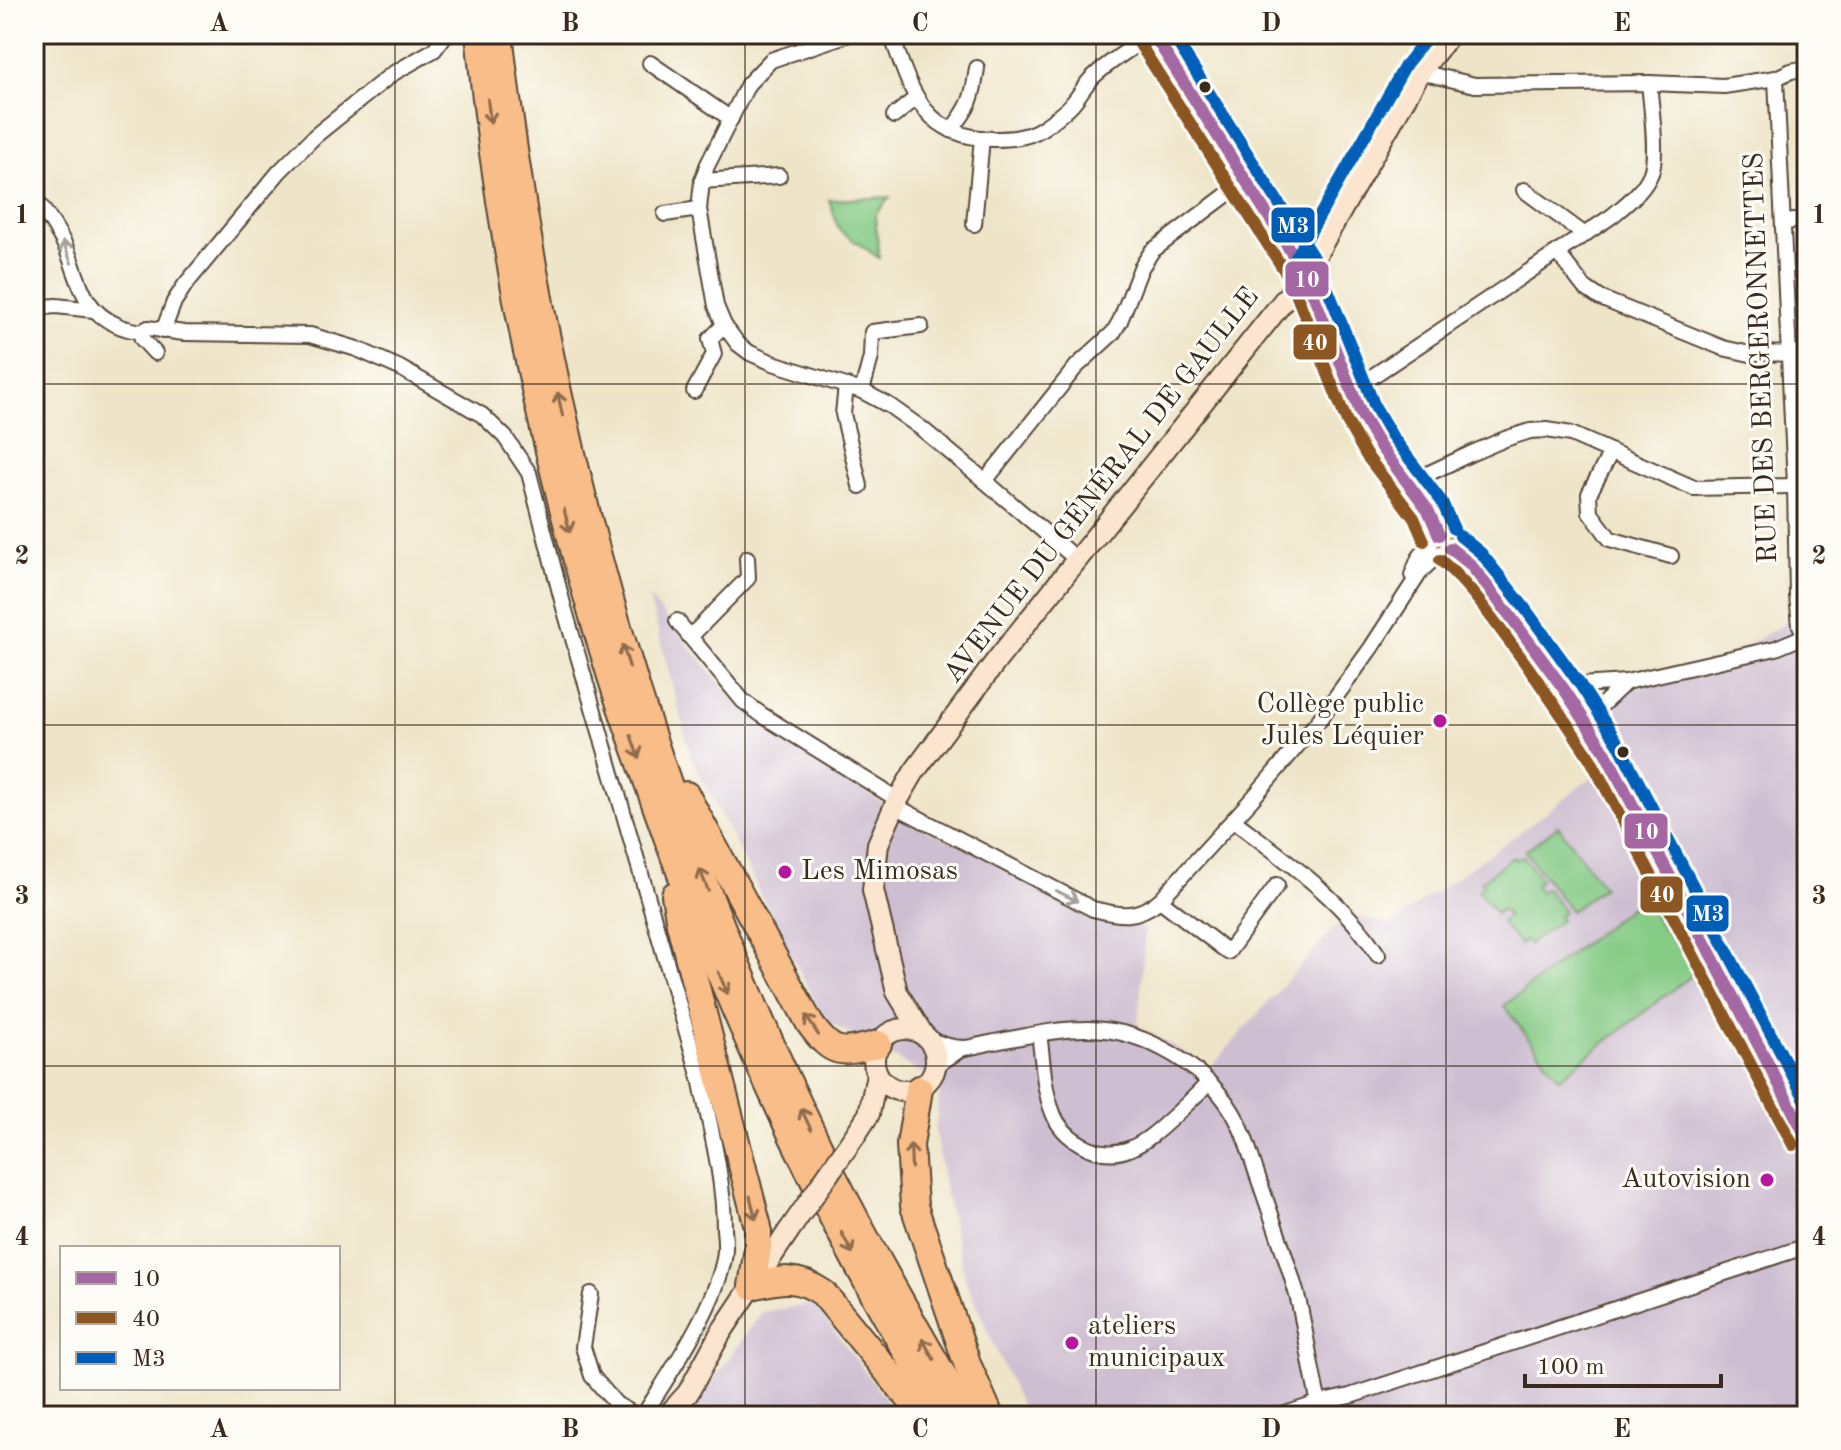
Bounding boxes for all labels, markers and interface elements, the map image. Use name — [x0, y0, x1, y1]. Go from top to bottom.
text: A — [209, 11, 229, 37]
text: B — [561, 11, 579, 37]
text: C — [911, 11, 929, 37]
text: D — [1261, 11, 1281, 37]
text: E — [1613, 11, 1631, 37]
unlabelled marker — [1197, 79, 1213, 95]
one-way arrow — [481, 98, 496, 124]
street label: RUE DES BERGERONNETTES — [1741, 152, 1783, 564]
text: 1 — [14, 203, 30, 229]
text: 1 — [1811, 203, 1827, 229]
line badge: M3 — [1270, 206, 1316, 244]
text: M3 — [1277, 216, 1309, 238]
one-way arrow — [59, 240, 73, 265]
line badge: 10 — [1284, 260, 1330, 298]
text: 10 — [1294, 270, 1320, 292]
street label: AVENUE DU GÉNÉRAL DE GAULLE — [935, 280, 1265, 689]
line badge: 40 — [1292, 323, 1338, 361]
text: 40 — [1302, 333, 1328, 355]
one-way arrow — [552, 392, 567, 418]
one-way arrow — [561, 508, 576, 533]
text: 2 — [14, 544, 30, 570]
text: 2 — [1811, 544, 1827, 570]
one-way arrow — [618, 643, 633, 669]
place label: Collège public Jules Léquier — [1256, 691, 1424, 751]
marker: Collège public Jules Léquier — [1431, 712, 1449, 730]
one-way arrow — [629, 734, 643, 758]
unlabelled marker — [1615, 744, 1631, 760]
line badge: 10 — [1623, 812, 1669, 850]
text: 10 — [1633, 822, 1659, 844]
place label: Les Mimosas — [801, 858, 958, 886]
marker: Les Mimosas — [776, 863, 794, 881]
one-way arrow — [696, 868, 710, 893]
line badge: 40 — [1639, 875, 1684, 914]
text: 3 — [14, 884, 30, 910]
text: 3 — [1811, 884, 1827, 910]
text: 40 — [1649, 885, 1675, 907]
one-way arrow — [1055, 888, 1079, 904]
line badge: M3 — [1685, 894, 1730, 933]
text: M3 — [1692, 904, 1724, 926]
one-way arrow — [717, 970, 732, 995]
one-way arrow — [804, 1014, 820, 1037]
one-way arrow — [798, 1108, 813, 1132]
one-way arrow — [903, 1143, 919, 1170]
place label: Autovision — [1621, 1166, 1751, 1194]
marker: Autovision — [1758, 1171, 1776, 1189]
one-way arrow — [747, 1194, 762, 1220]
text: 4 — [14, 1225, 30, 1251]
text: 4 — [1811, 1225, 1827, 1251]
one-way arrow — [839, 1231, 855, 1255]
legend — [60, 1246, 340, 1390]
text: 10 — [132, 1268, 160, 1292]
text: 40 — [132, 1308, 160, 1332]
place label: ateliers municipaux — [1088, 1313, 1225, 1373]
marker: ateliers municipaux — [1063, 1334, 1081, 1352]
one-way arrow — [920, 1338, 936, 1361]
scale bar — [1525, 1338, 1721, 1388]
text: M3 — [132, 1348, 166, 1372]
text: 100 m — [1537, 1356, 1605, 1380]
text: A — [209, 1417, 229, 1443]
text: B — [561, 1417, 579, 1443]
text: C — [911, 1417, 929, 1443]
text: D — [1261, 1417, 1281, 1443]
text: E — [1613, 1417, 1631, 1443]

